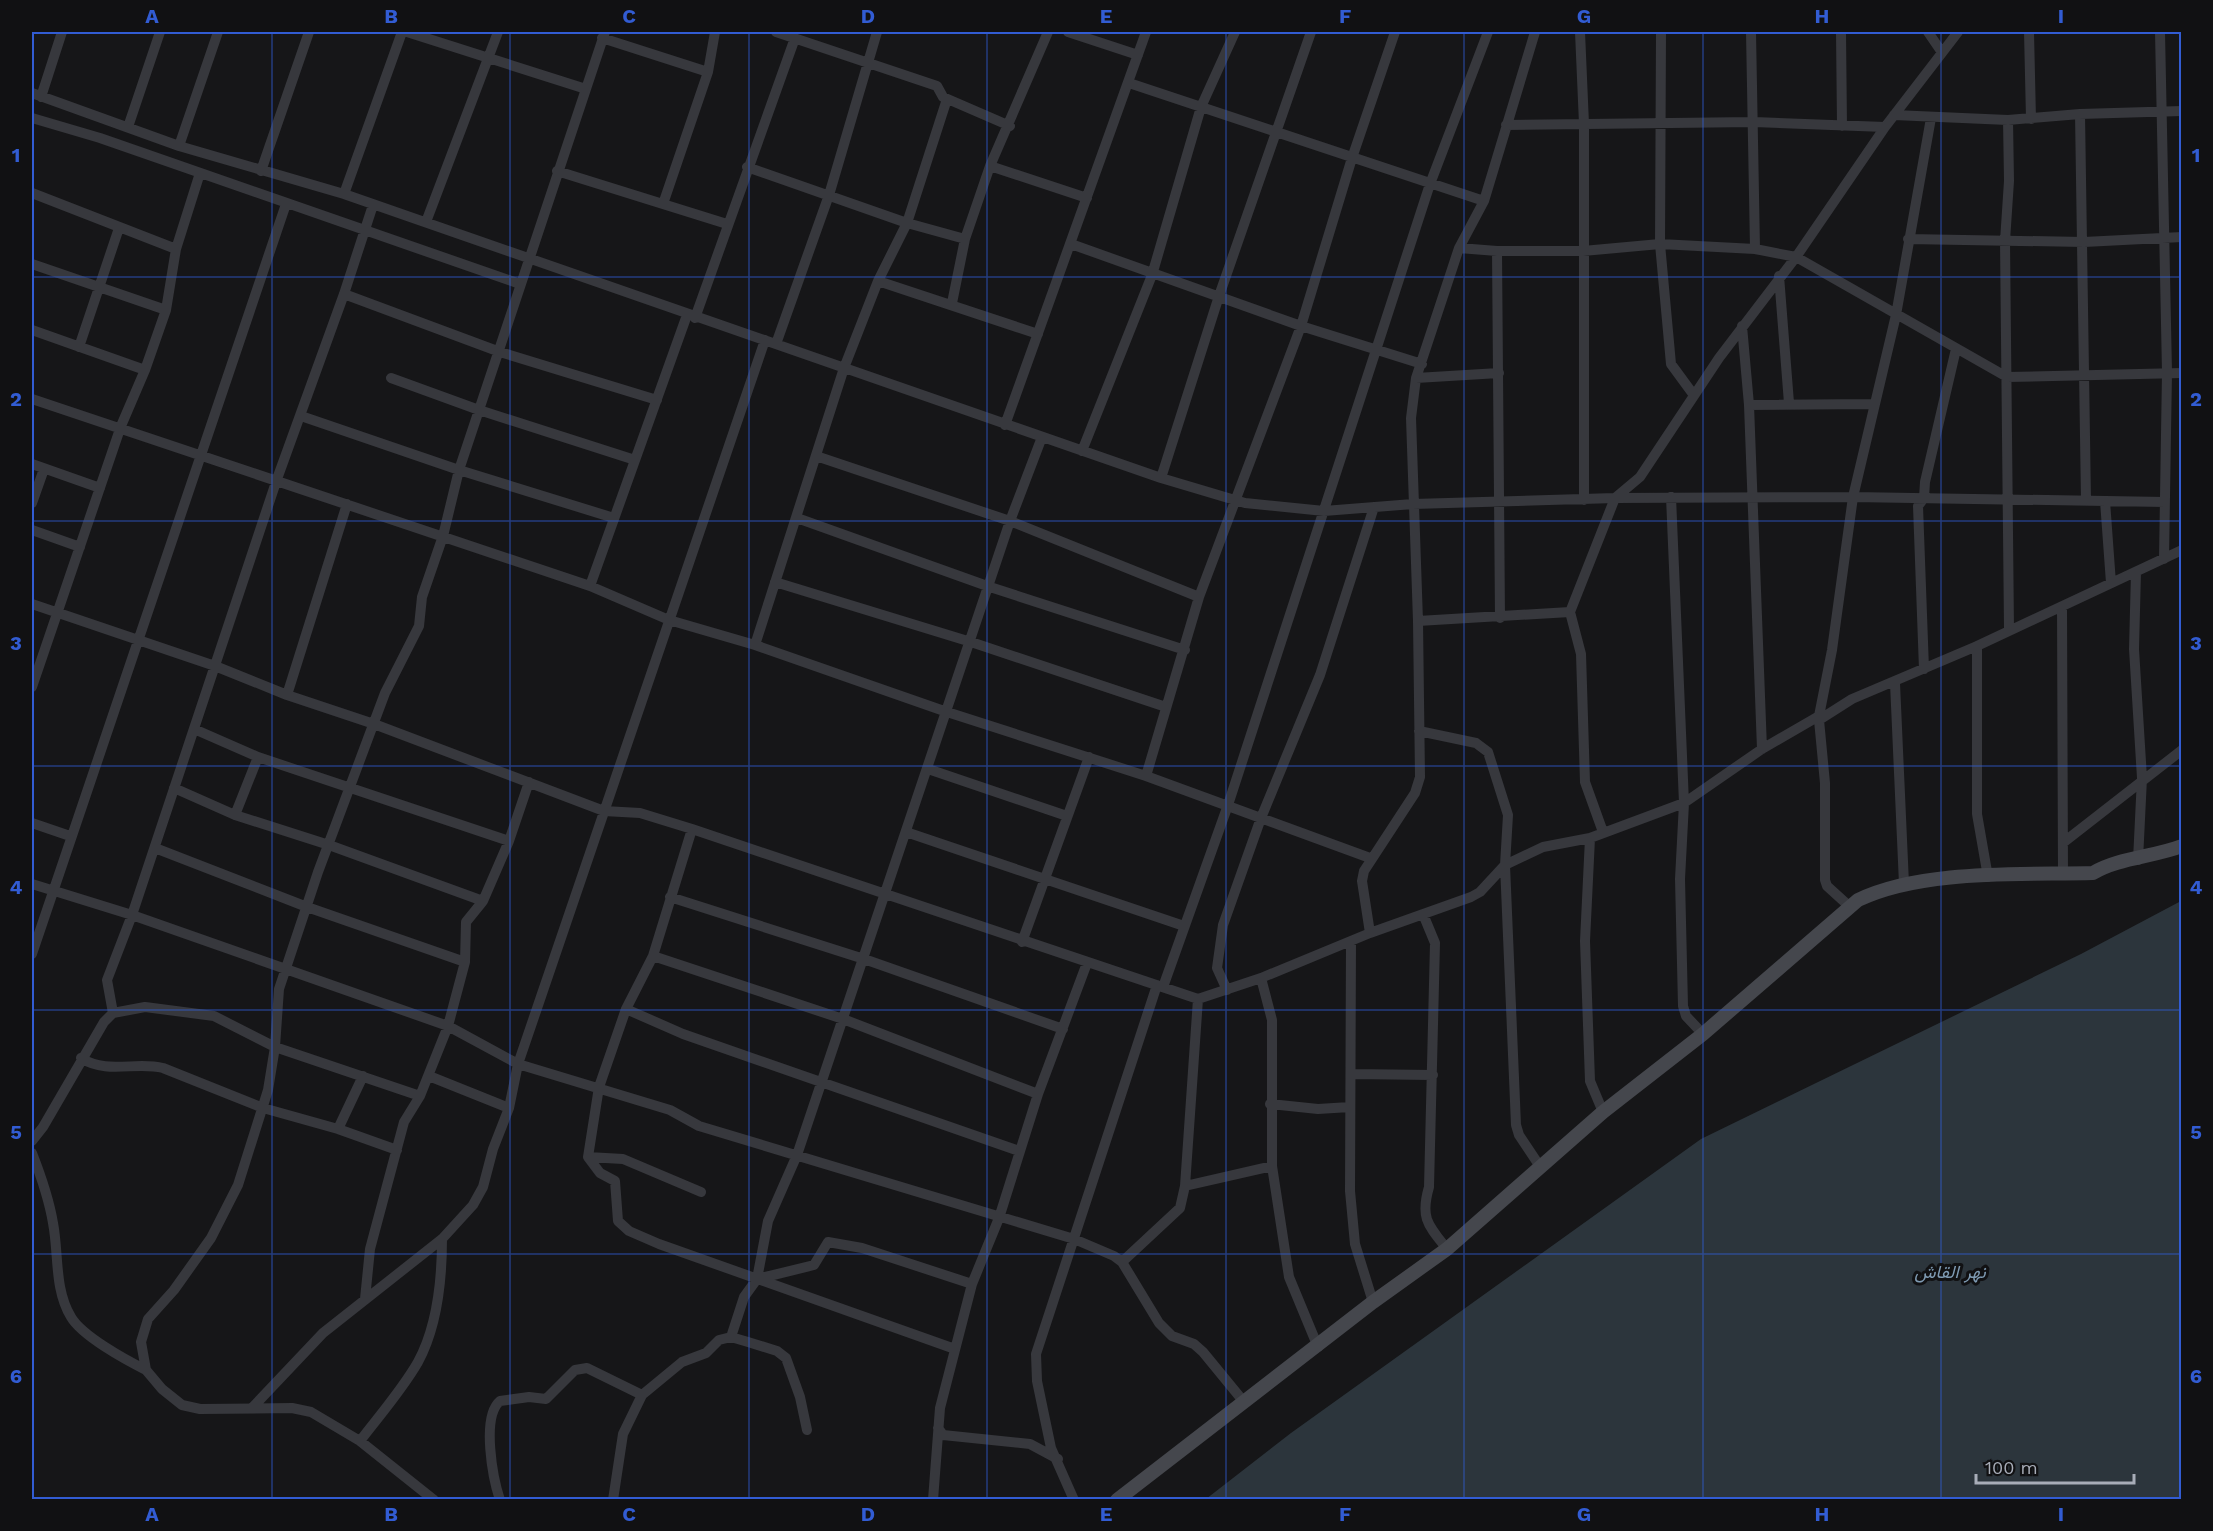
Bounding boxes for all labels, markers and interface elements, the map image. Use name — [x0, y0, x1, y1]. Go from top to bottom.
text: A — [145, 4, 159, 28]
text: B — [384, 4, 398, 28]
text: C — [622, 4, 636, 28]
text: D — [861, 4, 875, 28]
text: E — [1100, 4, 1112, 28]
text: F — [1339, 4, 1351, 28]
text: G — [1577, 4, 1591, 28]
text: H — [1815, 4, 1829, 28]
text: I — [2058, 4, 2064, 28]
text: 1 — [12, 143, 20, 167]
text: 1 — [2192, 143, 2200, 167]
text: 2 — [10, 387, 22, 411]
text: 2 — [2190, 387, 2202, 411]
text: 3 — [10, 631, 22, 655]
text: 3 — [2190, 631, 2202, 655]
text: 4 — [10, 875, 23, 899]
text: 4 — [2190, 875, 2203, 899]
text: 5 — [10, 1120, 22, 1144]
text: 5 — [2190, 1120, 2202, 1144]
water label: نهر القاش — [1914, 1261, 1987, 1283]
text: 6 — [10, 1364, 22, 1388]
text: 6 — [2190, 1364, 2202, 1388]
scale bar — [1976, 1447, 2134, 1485]
text: 100 m — [1985, 1457, 2038, 1478]
text: A — [145, 1502, 159, 1526]
text: B — [384, 1502, 398, 1526]
text: C — [622, 1502, 636, 1526]
text: D — [861, 1502, 875, 1526]
text: E — [1100, 1502, 1112, 1526]
text: F — [1339, 1502, 1351, 1526]
text: G — [1577, 1502, 1591, 1526]
text: H — [1815, 1502, 1829, 1526]
text: I — [2058, 1502, 2064, 1526]

